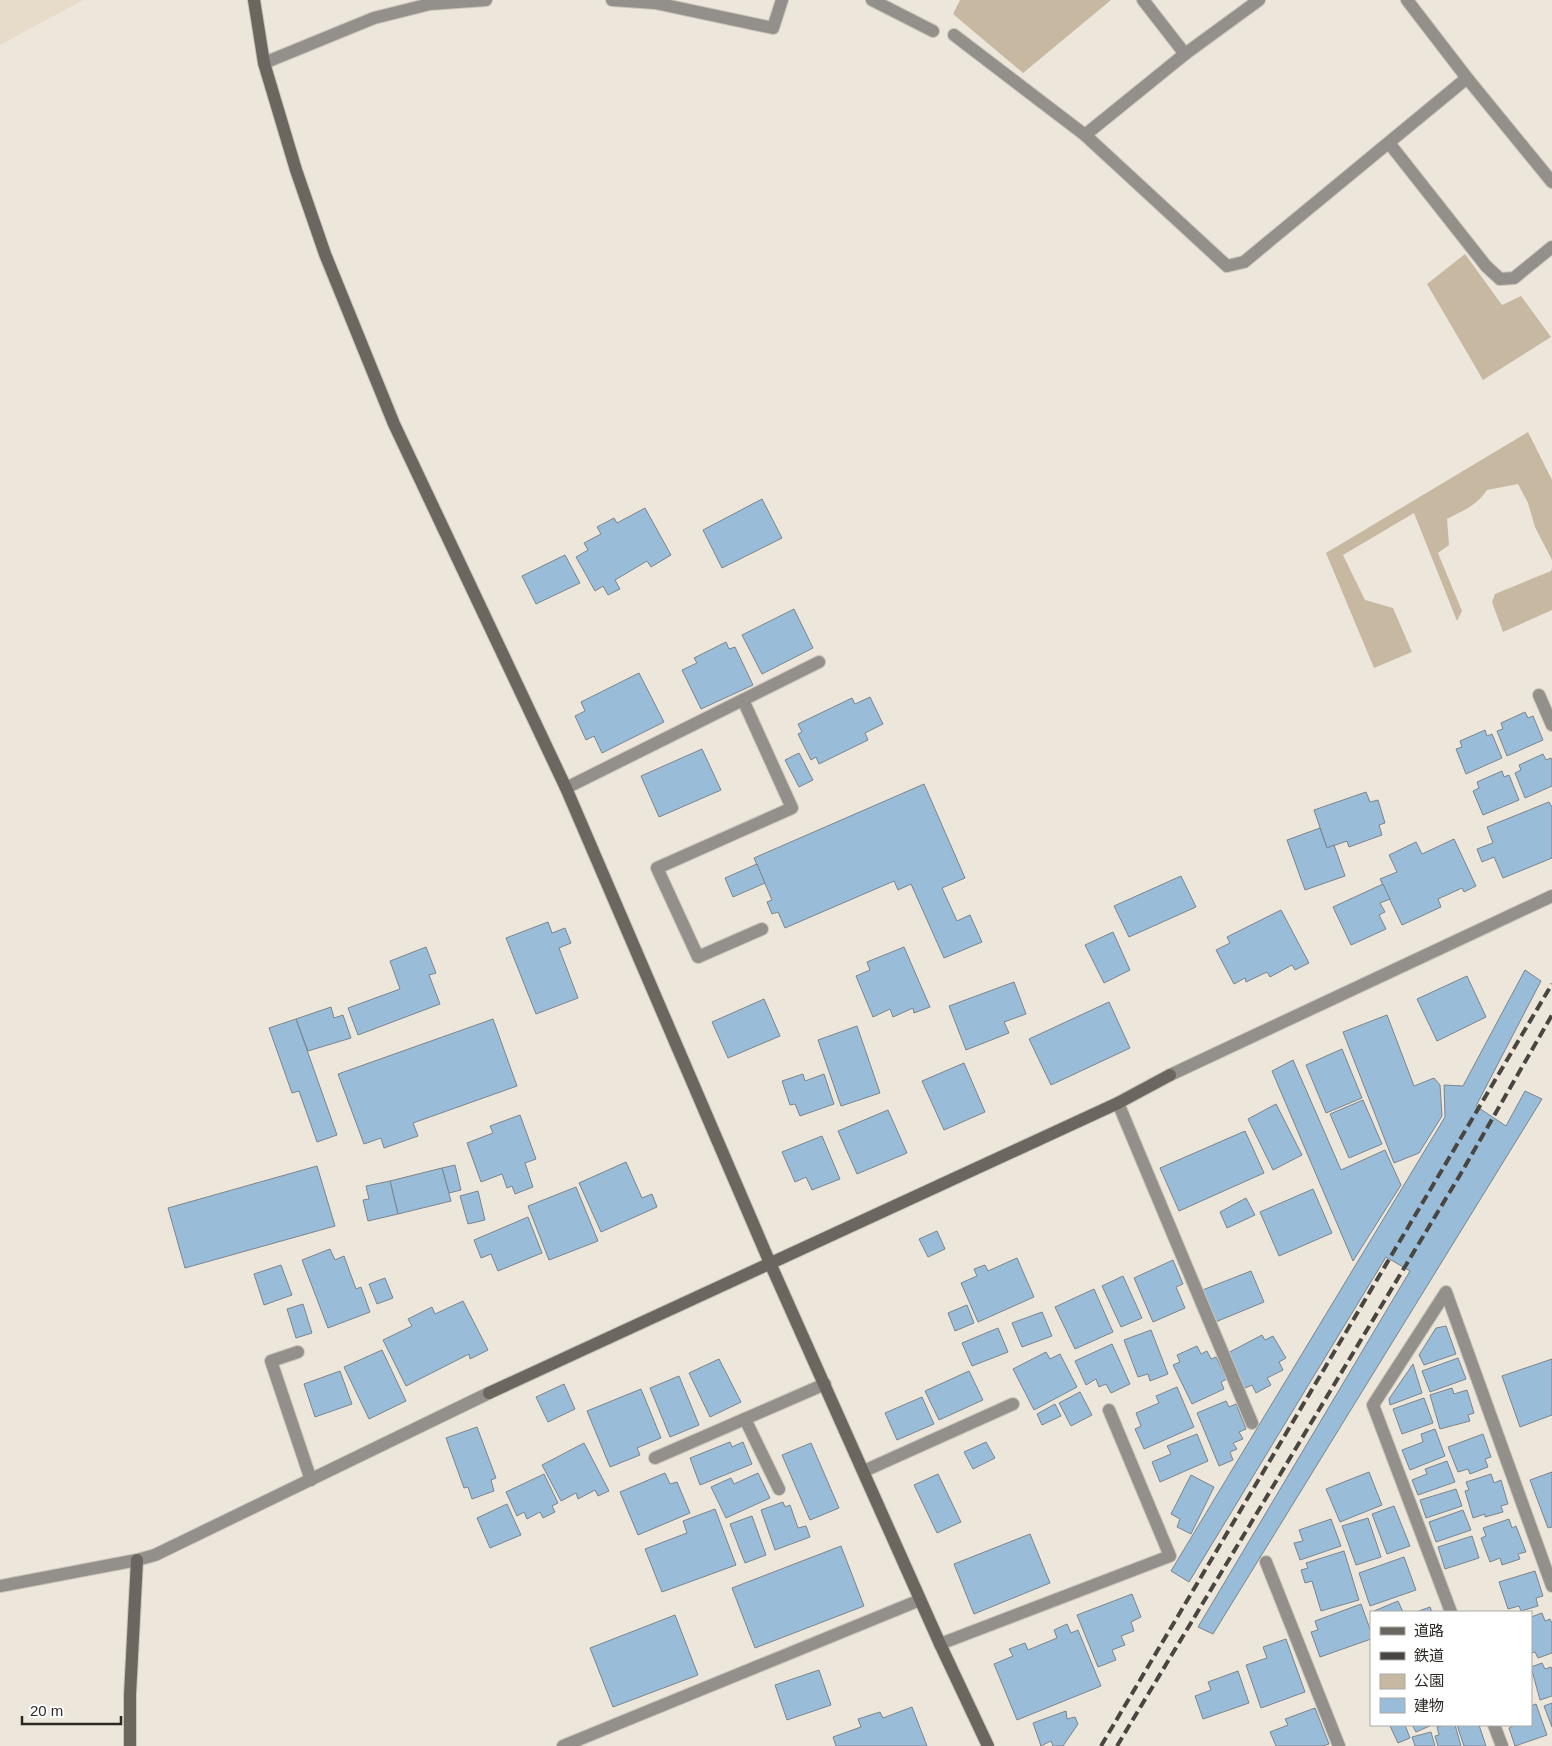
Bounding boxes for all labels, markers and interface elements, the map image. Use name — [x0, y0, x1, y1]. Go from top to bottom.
legend — [1370, 1611, 1532, 1726]
text: 道路 — [1414, 1622, 1444, 1639]
text: 鉄道 — [1414, 1647, 1444, 1664]
text: 公園 — [1414, 1672, 1444, 1689]
scale bar — [22, 1694, 121, 1726]
text: 建物 — [1414, 1697, 1444, 1714]
text: 20 m — [30, 1702, 63, 1719]

